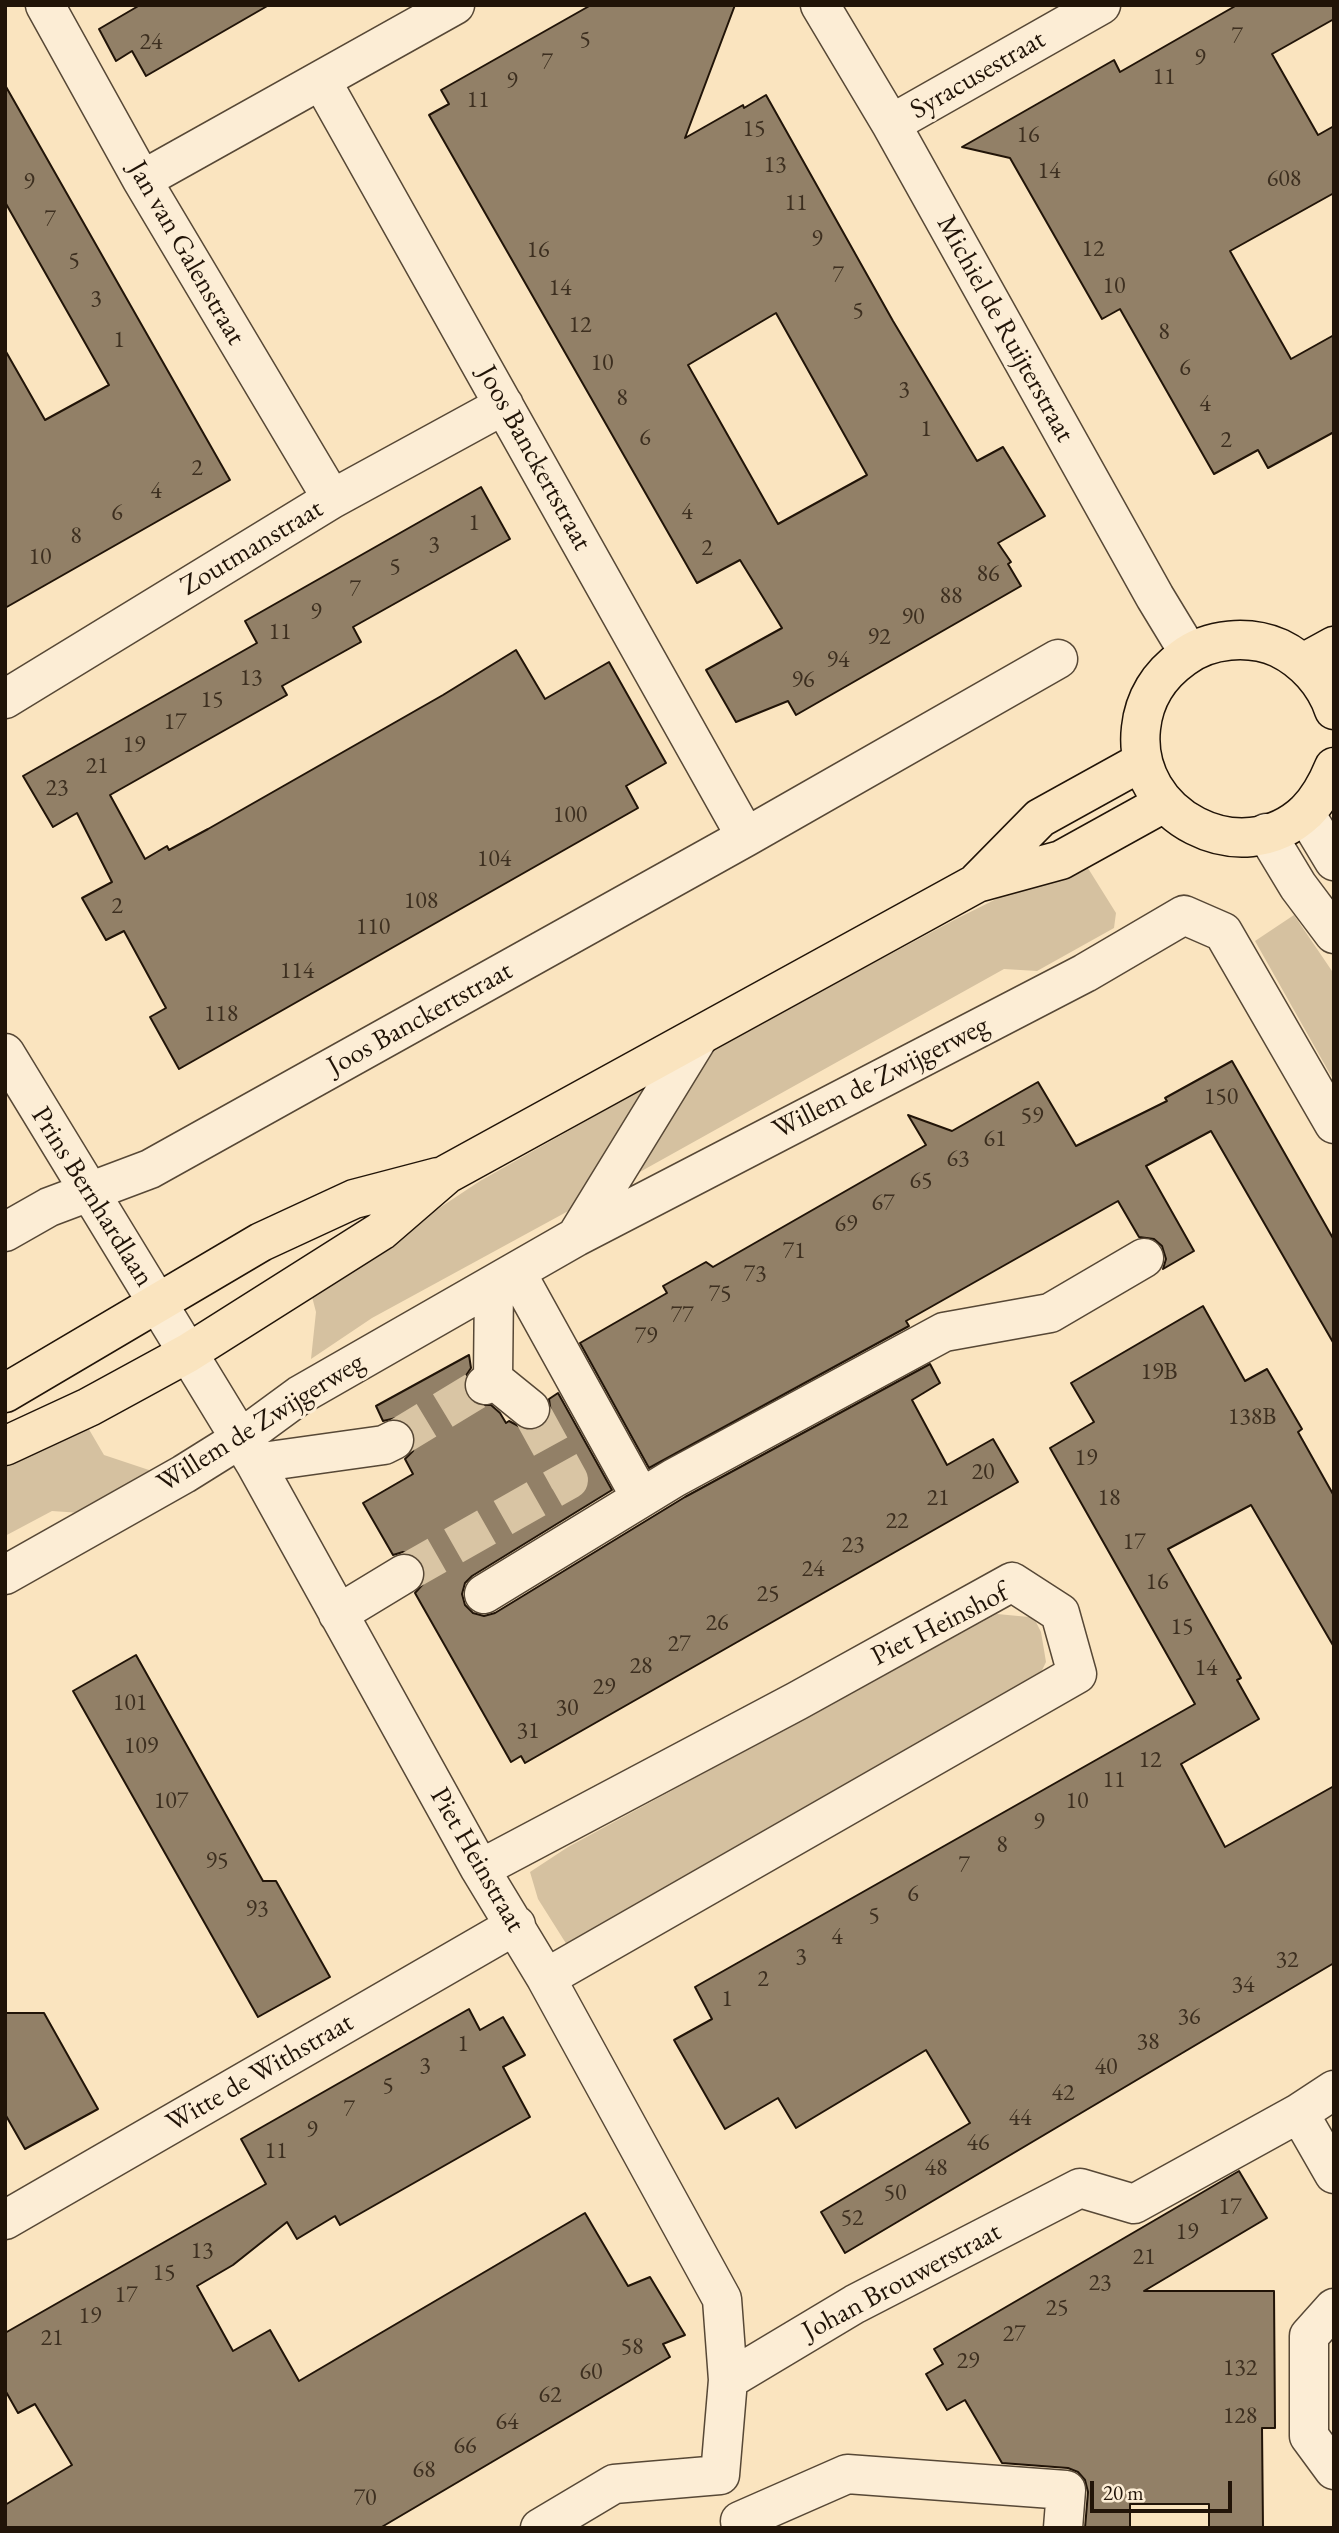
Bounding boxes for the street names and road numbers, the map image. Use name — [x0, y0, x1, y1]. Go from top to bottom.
street label: Syracusestraat — [905, 23, 1051, 127]
street label: Jan van Galenstraat — [120, 155, 252, 351]
street label: Michiel de Ruijterstraat — [929, 210, 1081, 448]
street label: Joos Banckertstraat — [469, 360, 599, 556]
street label: Zoutmanstraat — [175, 492, 329, 604]
street label: Joos Banckertstraat — [322, 954, 518, 1084]
street label: Willem de Zwijgerweg — [767, 1009, 995, 1147]
street label: Prins Bernhardlaan — [23, 1101, 161, 1293]
street label: Willem de Zwijgerweg — [151, 1346, 371, 1500]
street label: Piet Heinshof — [866, 1576, 1014, 1674]
street label: Piet Heinstraat — [422, 1782, 532, 1938]
street label: Witte de Withstraat — [161, 2006, 359, 2140]
street label: Johan Brouwerstraat — [797, 2215, 1007, 2349]

